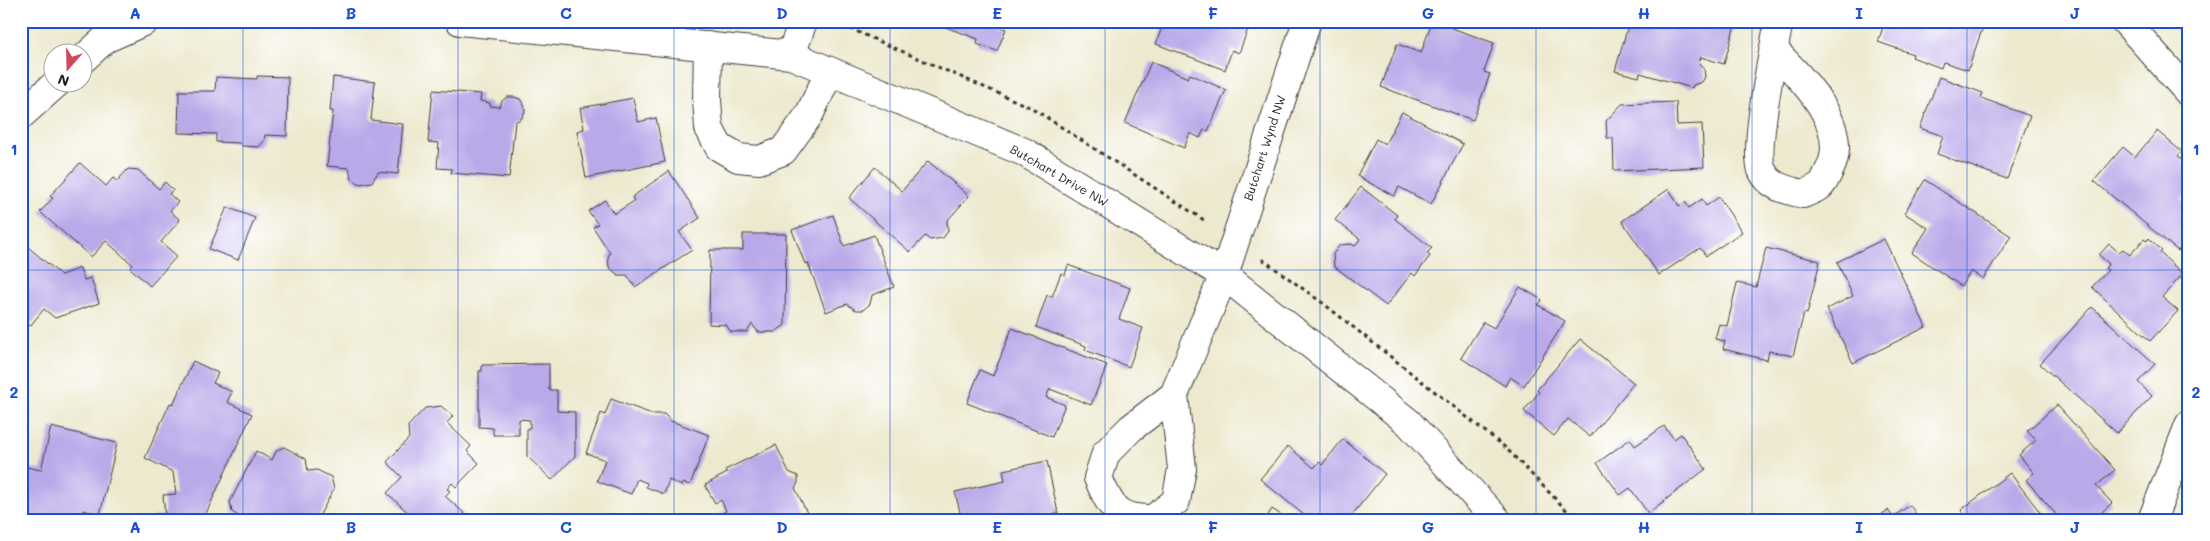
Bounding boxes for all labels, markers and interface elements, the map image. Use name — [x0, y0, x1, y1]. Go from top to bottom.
text: A — [129, 2, 141, 23]
text: B — [346, 2, 356, 23]
text: C — [560, 2, 572, 23]
text: D — [776, 2, 788, 23]
text: E — [992, 2, 1002, 23]
text: F — [1208, 2, 1218, 23]
text: G — [1422, 2, 1434, 23]
text: H — [1638, 2, 1650, 23]
text: I — [1855, 2, 1863, 23]
text: J — [2070, 2, 2080, 23]
north arrow — [42, 42, 92, 92]
text: N — [55, 70, 72, 91]
street label: Butchart Wynd NW — [1239, 93, 1289, 202]
text: 1 — [10, 138, 18, 159]
text: 1 — [2192, 138, 2200, 159]
street label: Butchart Drive NW — [1008, 141, 1111, 210]
text: 2 — [10, 381, 19, 402]
text: 2 — [2192, 381, 2201, 402]
text: A — [129, 516, 141, 537]
text: B — [346, 516, 356, 537]
text: C — [560, 516, 572, 537]
text: D — [776, 516, 788, 537]
text: E — [992, 516, 1002, 537]
text: F — [1208, 516, 1218, 537]
text: G — [1422, 516, 1434, 537]
text: H — [1638, 516, 1650, 537]
text: I — [1855, 516, 1863, 537]
text: J — [2070, 516, 2080, 537]

